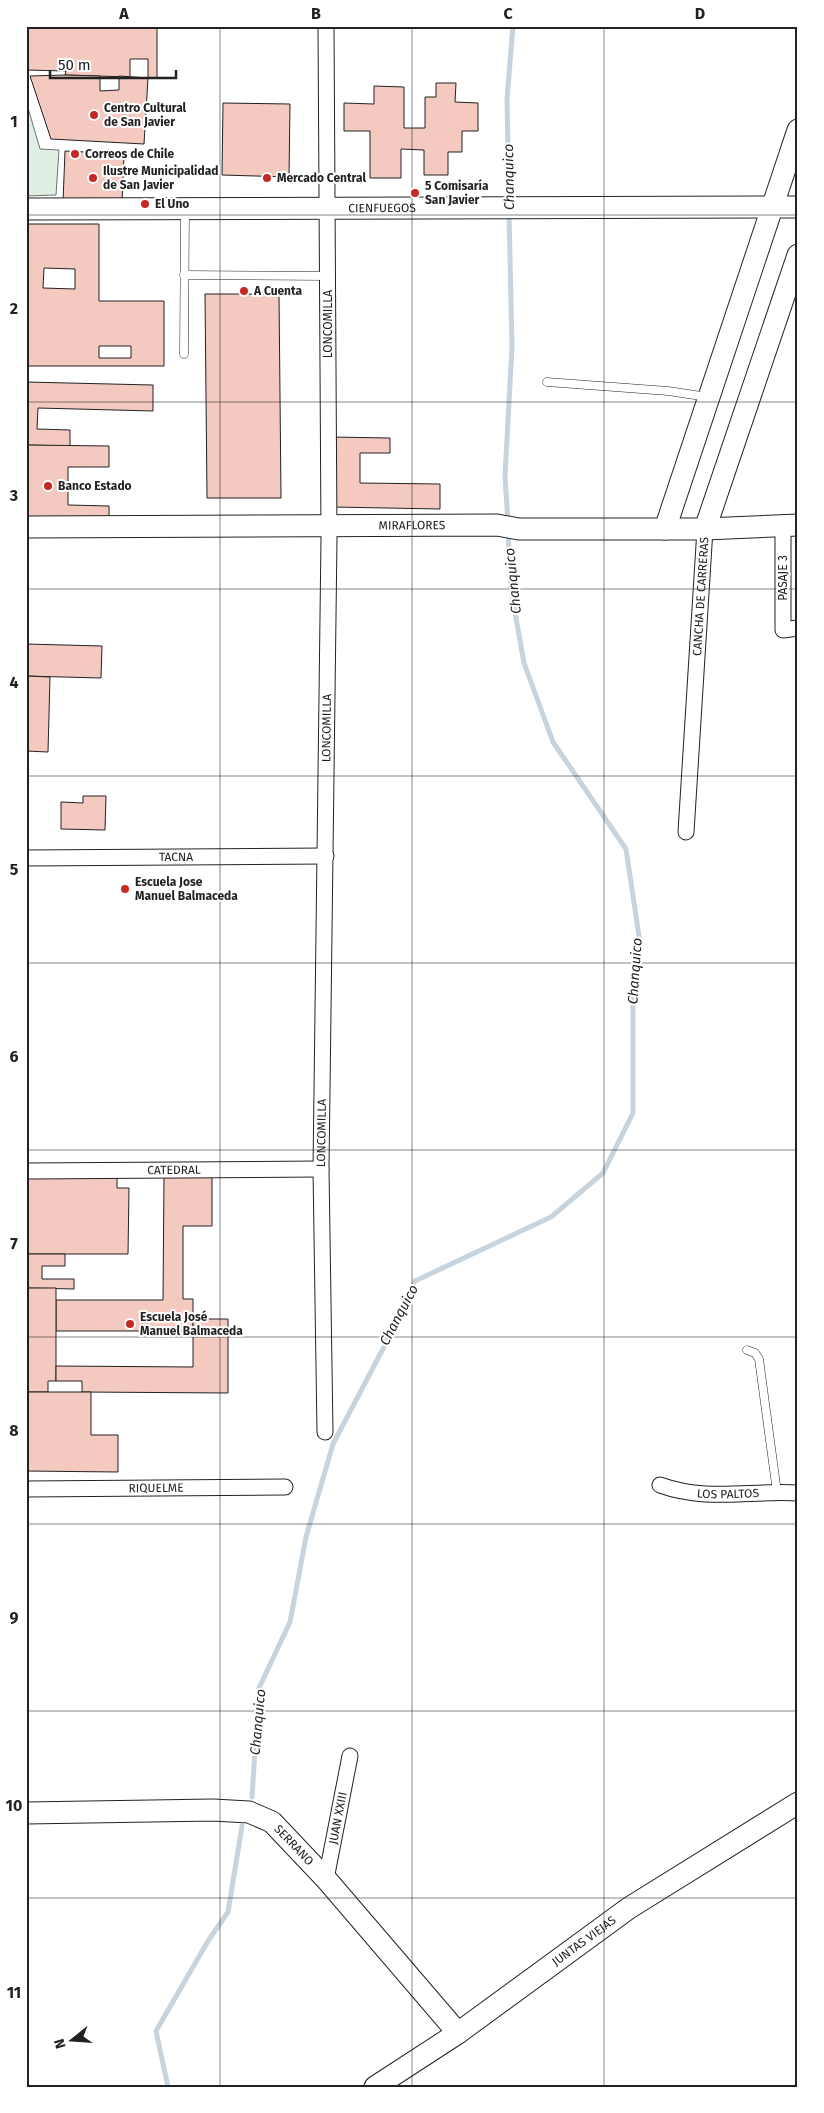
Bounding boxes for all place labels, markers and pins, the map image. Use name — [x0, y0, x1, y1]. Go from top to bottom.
place label: Centro Cultural de San Javier — [104, 101, 187, 129]
marker: Centro Cultural de San Javier — [88, 109, 100, 121]
place label: Correos de Chile — [85, 147, 174, 161]
marker: Correos de Chile — [69, 148, 81, 160]
place label: Ilustre Municipalidad de San Javier — [103, 164, 218, 192]
place label: Mercado Central — [277, 171, 366, 185]
marker: Ilustre Municipalidad de San Javier — [87, 172, 99, 184]
marker: Mercado Central — [261, 172, 273, 184]
place label: 5 Comisaría San Javier — [425, 179, 489, 207]
marker: 5 Comisaría San Javier — [409, 187, 421, 199]
place label: El Uno — [155, 197, 189, 211]
marker: El Uno — [139, 198, 151, 210]
place label: A Cuenta — [253, 284, 303, 298]
marker: A Cuenta — [238, 285, 250, 297]
place label: Banco Estado — [58, 479, 132, 493]
marker: Banco Estado — [42, 480, 54, 492]
place label: Escuela Jose Manuel Balmaceda — [135, 875, 238, 903]
marker: Escuela Jose Manuel Balmaceda — [119, 883, 131, 895]
place label: Escuela José Manuel Balmaceda — [140, 1310, 243, 1338]
marker: Escuela José Manuel Balmaceda — [124, 1318, 136, 1330]

